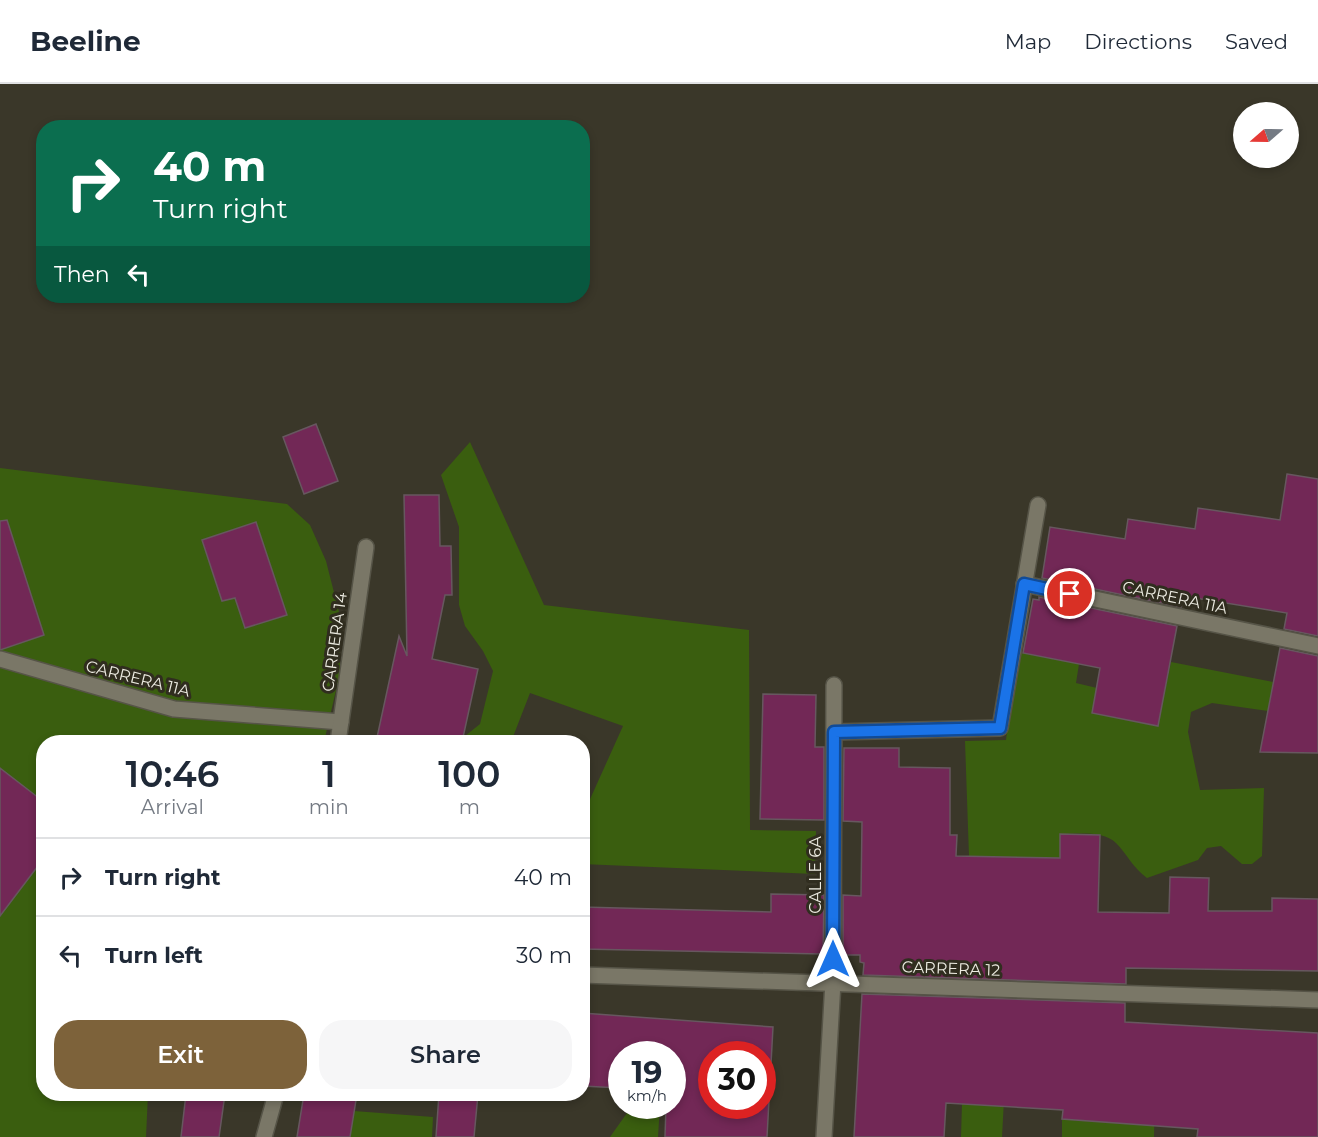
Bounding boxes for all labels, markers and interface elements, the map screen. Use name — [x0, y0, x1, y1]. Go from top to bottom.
text: Beeline — [30, 24, 141, 58]
text: Map — [1005, 29, 1051, 54]
text: Directions — [1084, 29, 1192, 54]
text: Saved — [1225, 29, 1288, 54]
north arrow — [1233, 102, 1299, 168]
map controls — [1233, 102, 1299, 168]
text: 40 m — [153, 140, 266, 192]
icon: right — [54, 144, 132, 222]
text: Turn right — [153, 192, 288, 225]
icon: left — [122, 258, 155, 291]
text: Then — [54, 261, 110, 288]
pin — [1044, 568, 1095, 619]
icon: arrive — [1053, 577, 1086, 610]
street label: CARRERA 11A — [1121, 577, 1230, 618]
street label: CARRERA 14 — [318, 591, 351, 693]
street label: CARRERA 11A — [84, 656, 192, 701]
text: 10:46 — [125, 752, 219, 796]
text: 1 — [322, 752, 336, 796]
text: 100 — [438, 752, 501, 796]
text: Arrival — [141, 795, 204, 819]
text: min — [309, 795, 349, 819]
text: m — [459, 795, 480, 819]
street label: CALLE 6A — [806, 836, 825, 914]
icon: right — [54, 861, 87, 894]
text: Turn right — [105, 864, 220, 891]
text: 40 m — [514, 864, 572, 891]
position arrow — [801, 927, 865, 991]
icon: left — [54, 939, 87, 972]
text: Turn left — [105, 942, 203, 969]
text: 30 m — [516, 942, 572, 969]
street label: CARRERA 12 — [901, 957, 1001, 980]
button: Exit — [54, 1020, 307, 1089]
button: Share — [319, 1020, 572, 1089]
speed limit sign: 30 — [698, 1041, 776, 1119]
text: 19 — [632, 1054, 662, 1091]
text: km/h — [627, 1086, 667, 1105]

